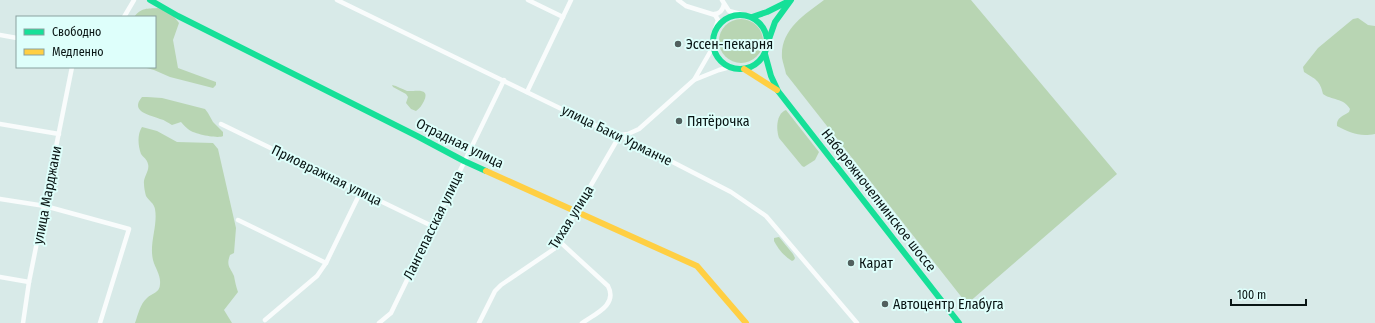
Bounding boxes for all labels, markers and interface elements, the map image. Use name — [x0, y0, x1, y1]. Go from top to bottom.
legend — [16, 16, 156, 68]
text: Свободно — [52, 25, 101, 39]
place label: Эссен-пекарня — [686, 36, 773, 53]
marker: Эссен-пекарня — [673, 39, 683, 49]
text: Медленно — [52, 45, 104, 59]
street label: улица Баки Урманче — [559, 101, 675, 170]
place label: Пятёрочка — [687, 113, 750, 130]
street label: Отрадная улица — [413, 115, 506, 172]
marker: Пятёрочка — [674, 116, 684, 126]
street label: Набережночелнинское шоссе — [818, 125, 940, 275]
street label: Приовражная улица — [269, 141, 385, 210]
street label: улица Марджани — [30, 144, 65, 246]
street label: Лангепасская улица — [400, 168, 467, 282]
street label: Тихая улица — [545, 182, 598, 252]
place label: Карат — [859, 255, 893, 272]
marker: Карат — [846, 258, 856, 268]
scale bar — [1231, 281, 1306, 307]
text: 100 m — [1237, 288, 1266, 302]
place label: Автоцентр Елабуга — [893, 296, 1004, 313]
marker: Автоцентр Елабуга — [880, 299, 890, 309]

